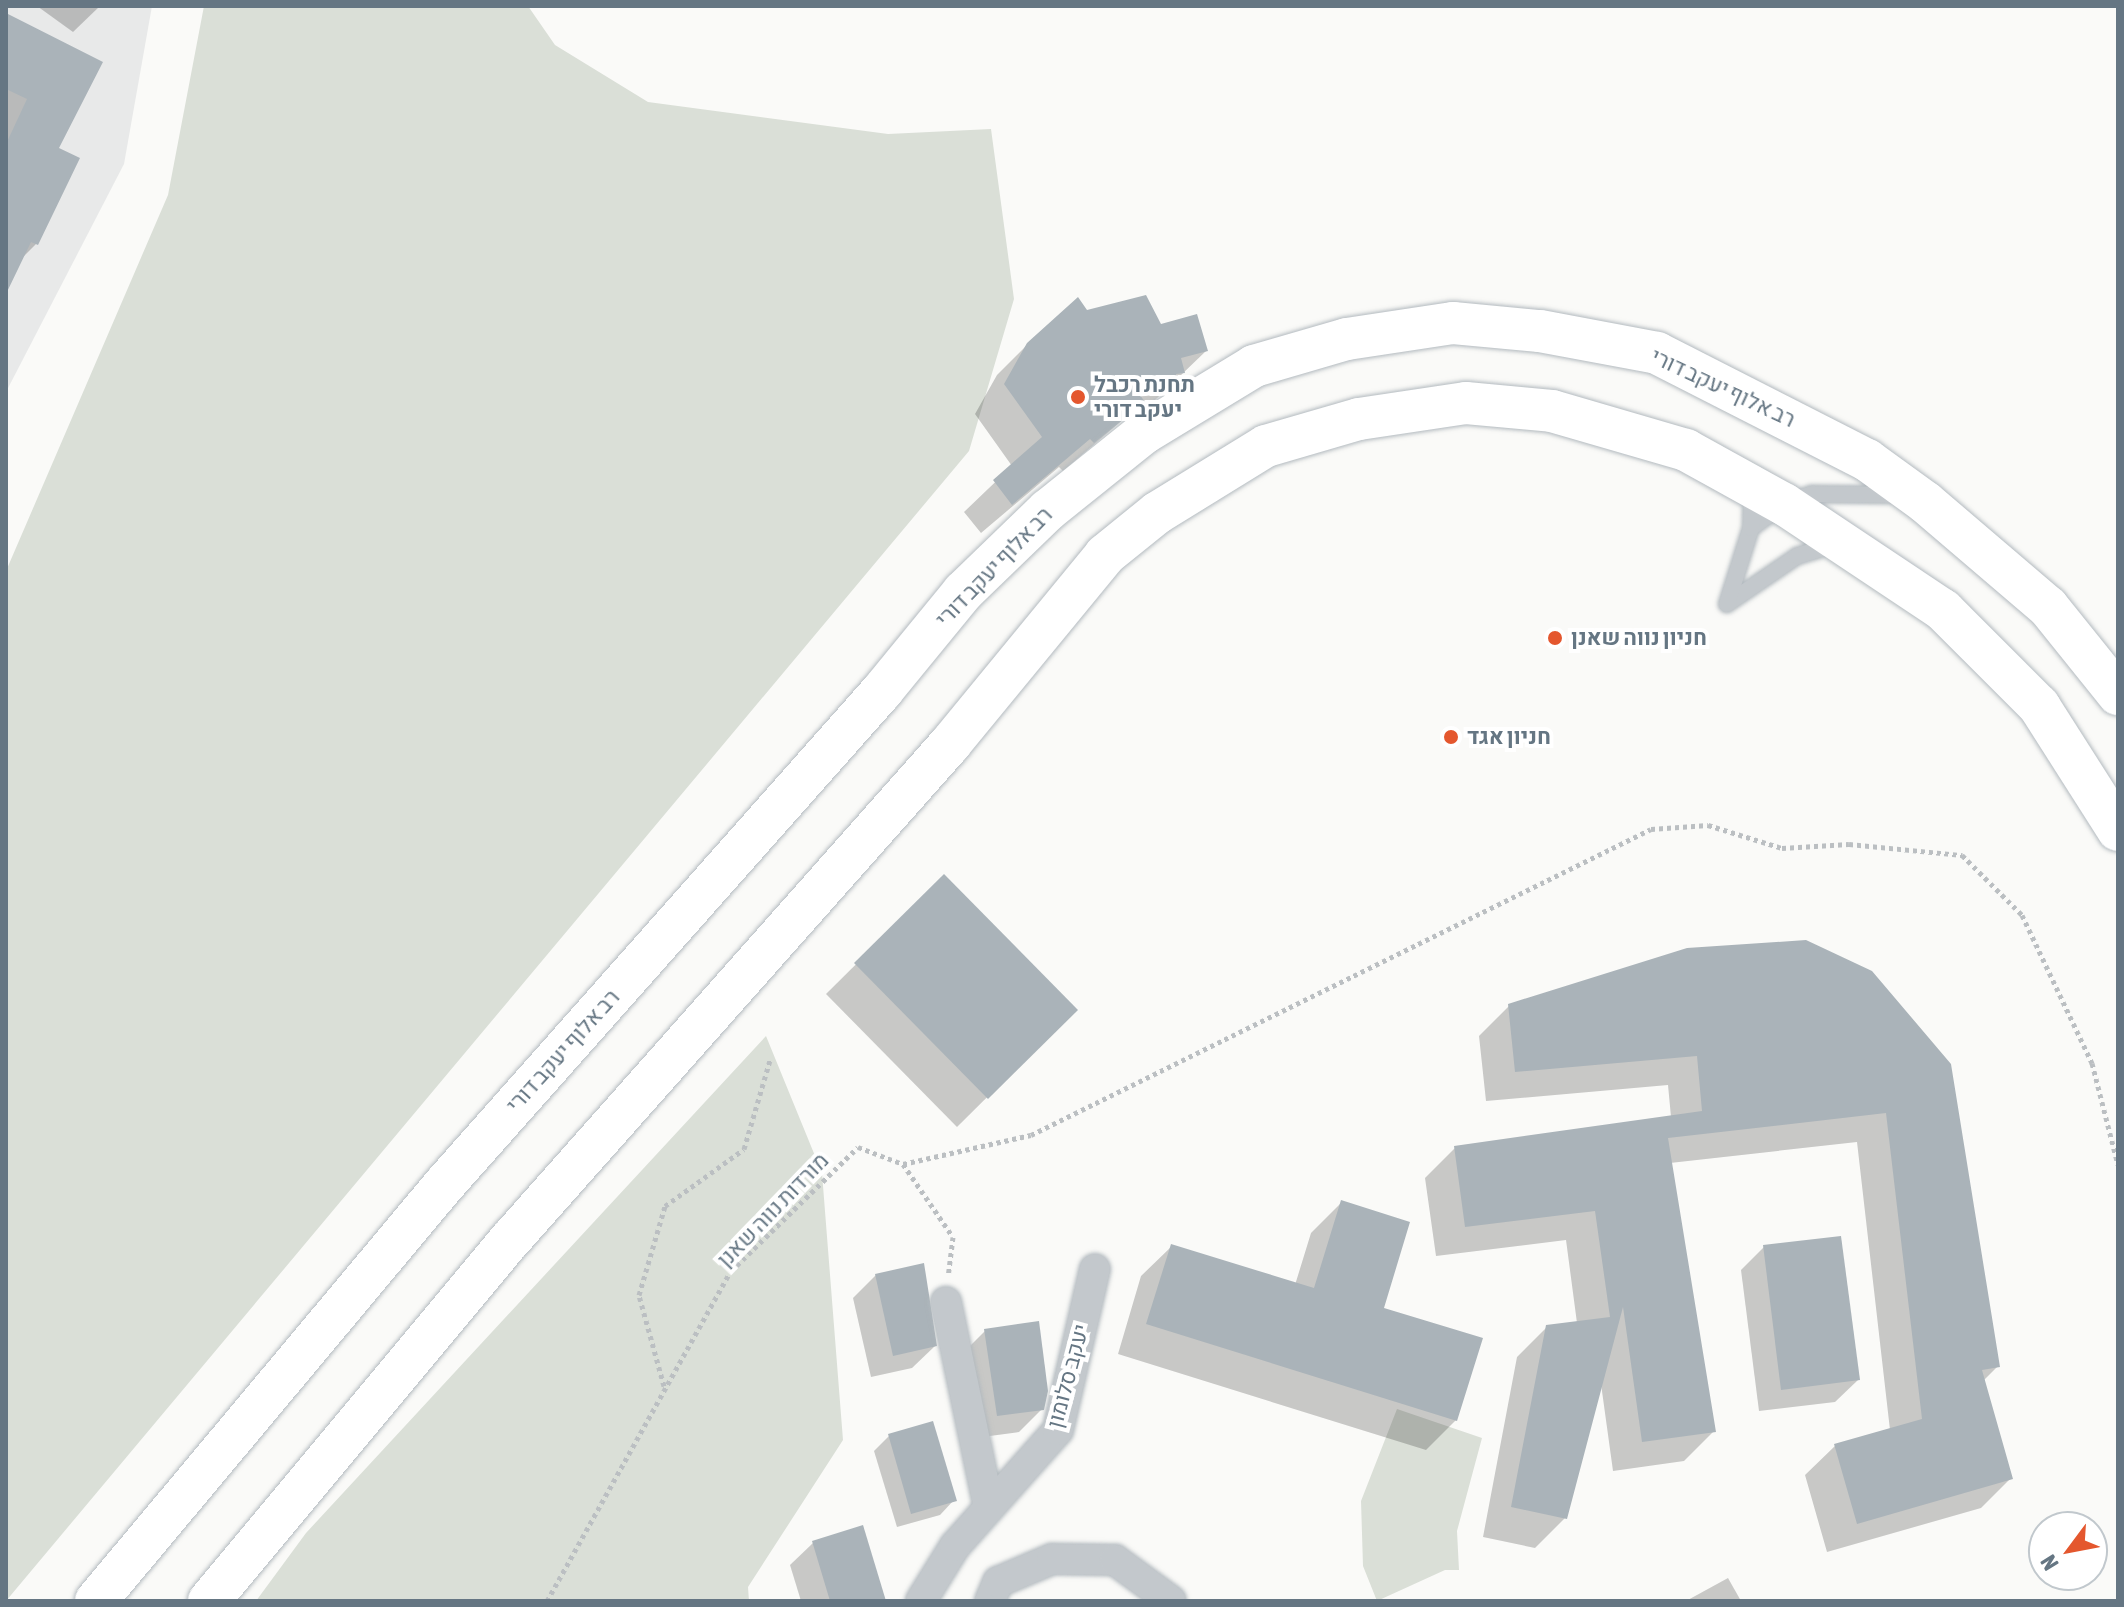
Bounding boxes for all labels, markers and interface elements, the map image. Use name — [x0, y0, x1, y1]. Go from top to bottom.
street label: רב אלוף יעקב דורי — [1647, 343, 1799, 433]
place label: תחנת רכבל יעקב דורי — [1094, 371, 1195, 422]
marker: תחנת רכבל יעקב דורי — [1069, 388, 1087, 406]
street label: רב אלוף יעקב דורי — [930, 502, 1058, 632]
place label: חניון נווה שאנן — [1571, 625, 1707, 651]
marker: חניון נווה שאנן — [1546, 629, 1564, 647]
place label: חניון אגד — [1467, 724, 1551, 750]
marker: חניון אגד — [1442, 728, 1460, 746]
street label: רב אלוף יעקב דורי — [501, 984, 625, 1118]
street label: מורדות נווה שאנן — [712, 1147, 834, 1273]
street label: יעקב סלומון — [1042, 1321, 1094, 1431]
north arrow — [2028, 1511, 2108, 1591]
text: N — [2035, 1550, 2064, 1575]

